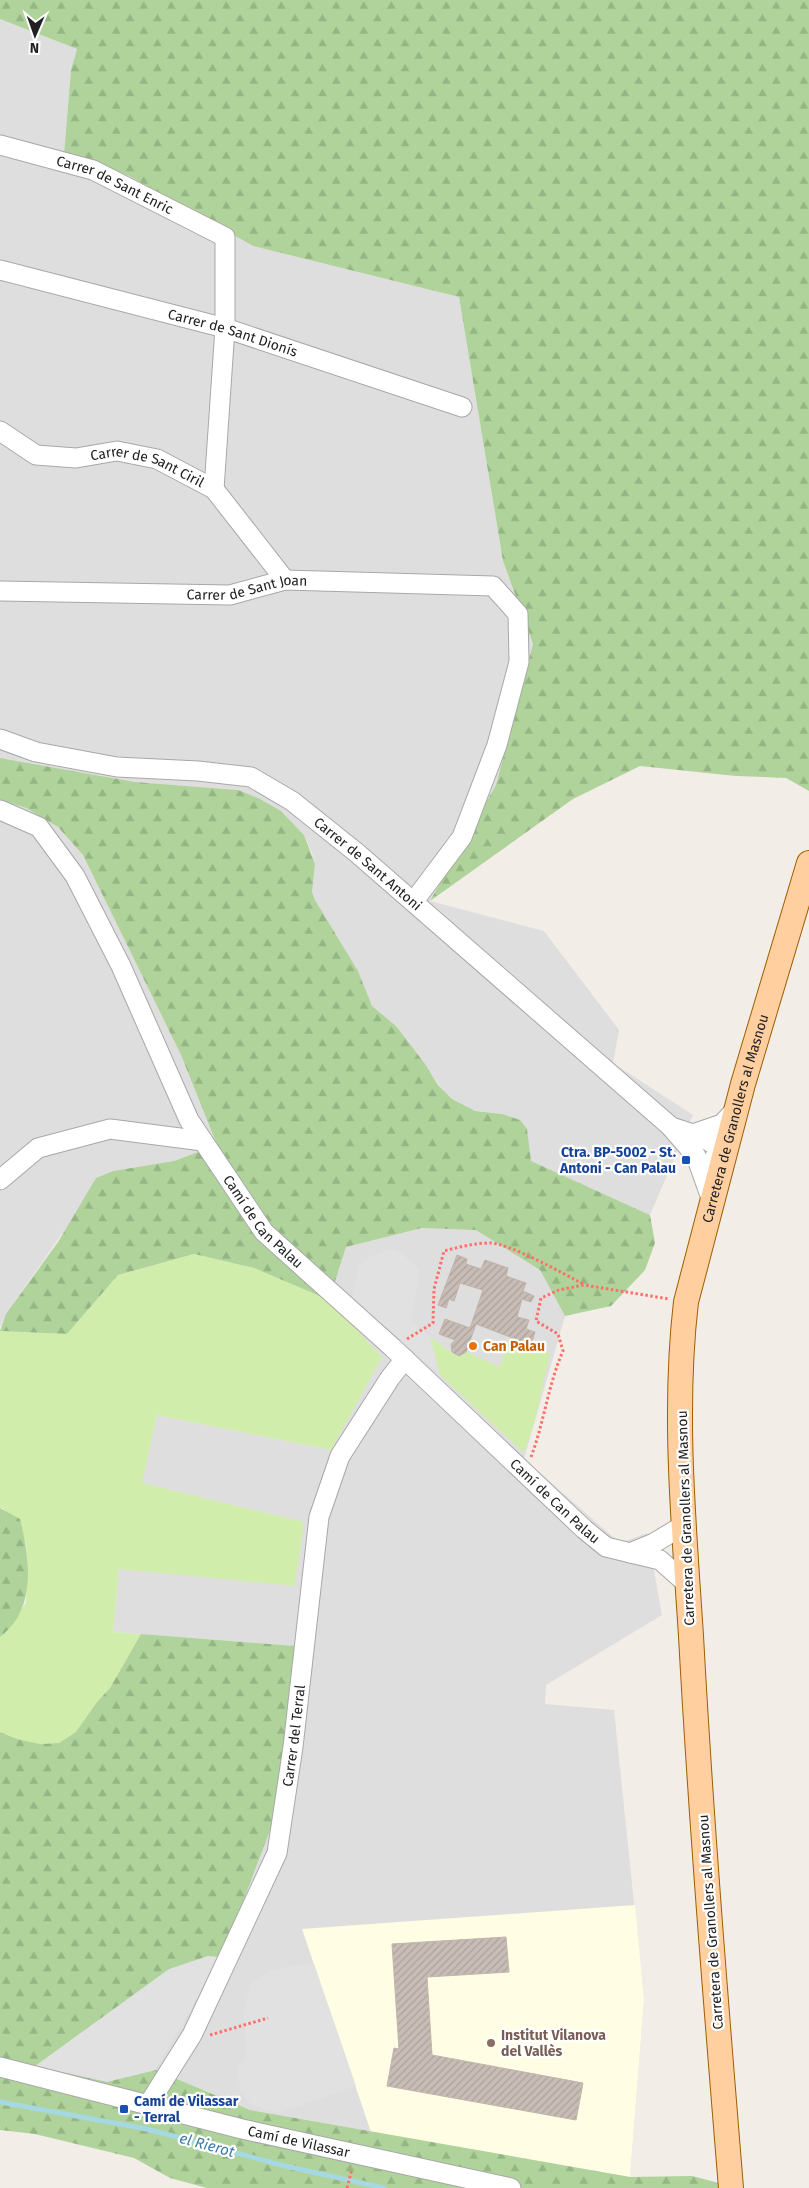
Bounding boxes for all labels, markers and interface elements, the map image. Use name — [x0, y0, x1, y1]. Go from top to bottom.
north arrow — [10, 10, 60, 60]
text: N — [30, 39, 40, 56]
street label: Carrer de Sant Enric — [55, 152, 176, 218]
street label: Carrer de Sant Dionís — [166, 305, 300, 360]
street label: Carrer de Sant Ciril — [89, 442, 207, 491]
street label: Carrer de Sant Joan — [186, 571, 308, 603]
street label: Carrer de Sant Antoni — [310, 813, 425, 914]
street label: Carretera de Granollers al Masnou — [699, 1012, 772, 1225]
place label: Ctra. BP-5002 - St. Antoni - Can Palau — [559, 1144, 676, 1177]
marker: Ctra. BP-5002 - St. Antoni - Can Palau — [680, 1154, 692, 1166]
street label: Camí de Can Palau — [220, 1172, 307, 1272]
place label: Can Palau — [483, 1338, 545, 1355]
marker: Can Palau — [467, 1340, 479, 1352]
street label: Carretera de Granollers al Masnou — [674, 1410, 698, 1626]
street label: Camí de Can Palau — [507, 1455, 603, 1547]
street label: Carrer del Terral — [279, 1684, 308, 1788]
street label: Carretera de Granollers al Masnou — [695, 1814, 727, 2030]
place label: Institut Vilanova del Vallès — [501, 2027, 606, 2060]
marker: Institut Vilanova del Vallès — [485, 2037, 497, 2049]
place label: Camí de Vilassar - Terral — [134, 2093, 239, 2126]
marker: Camí de Vilassar - Terral — [118, 2103, 130, 2115]
street label: Camí de Vilassar — [246, 2122, 352, 2161]
water label: el Rierot — [178, 2129, 237, 2161]

